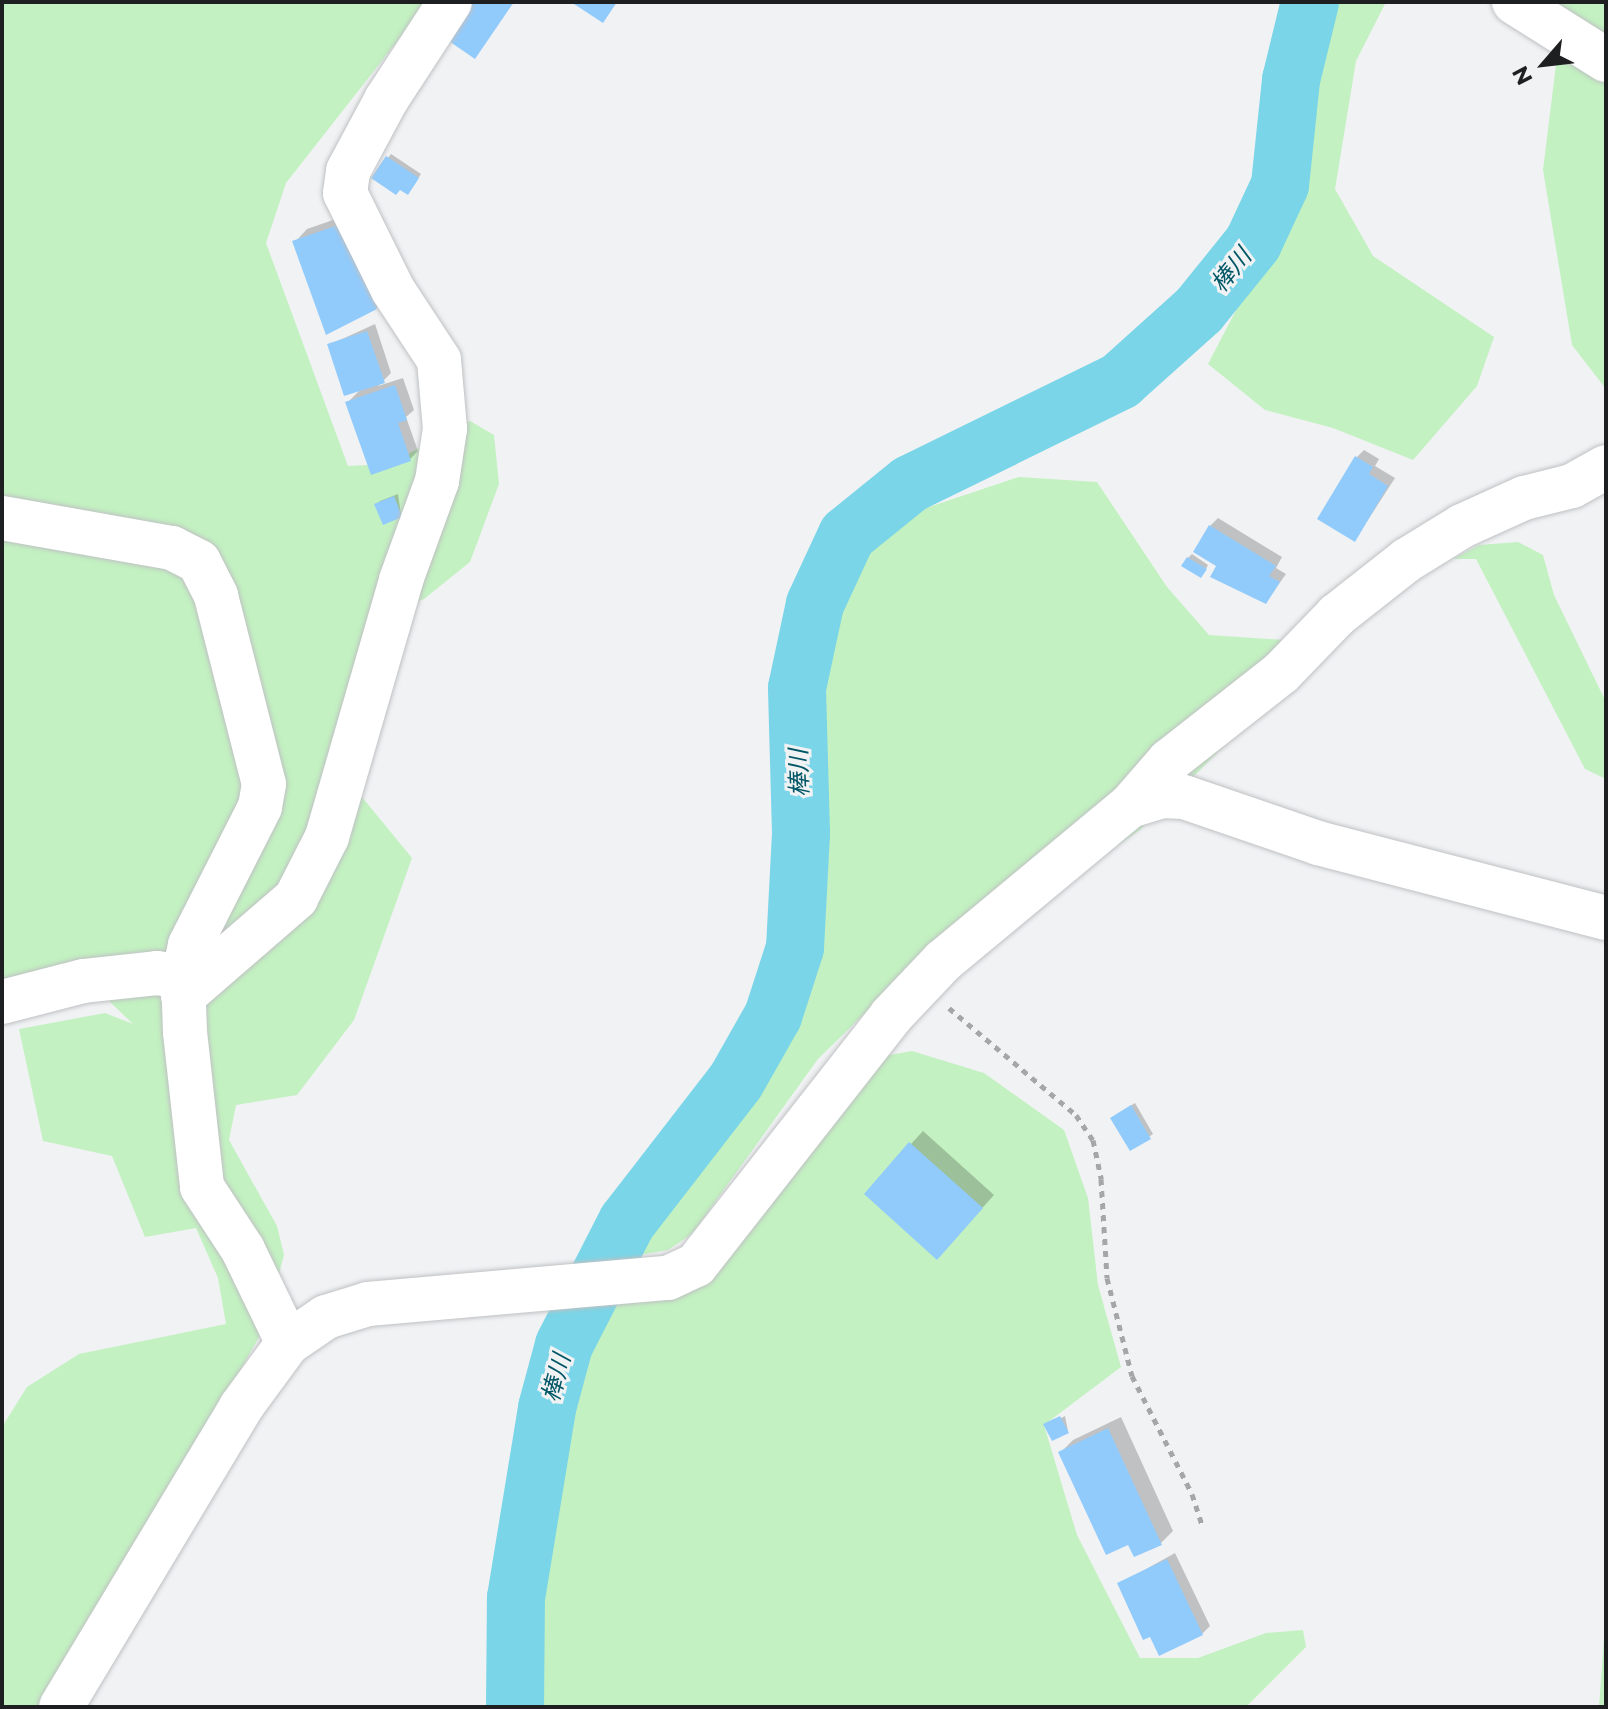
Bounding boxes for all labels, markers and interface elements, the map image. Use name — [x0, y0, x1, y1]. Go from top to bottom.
north arrow — [1504, 24, 1584, 104]
text: N — [1506, 61, 1538, 90]
water label: 棒川 — [1205, 242, 1257, 298]
water label: 棒川 — [784, 749, 814, 797]
water label: 棒川 — [536, 1351, 576, 1405]

